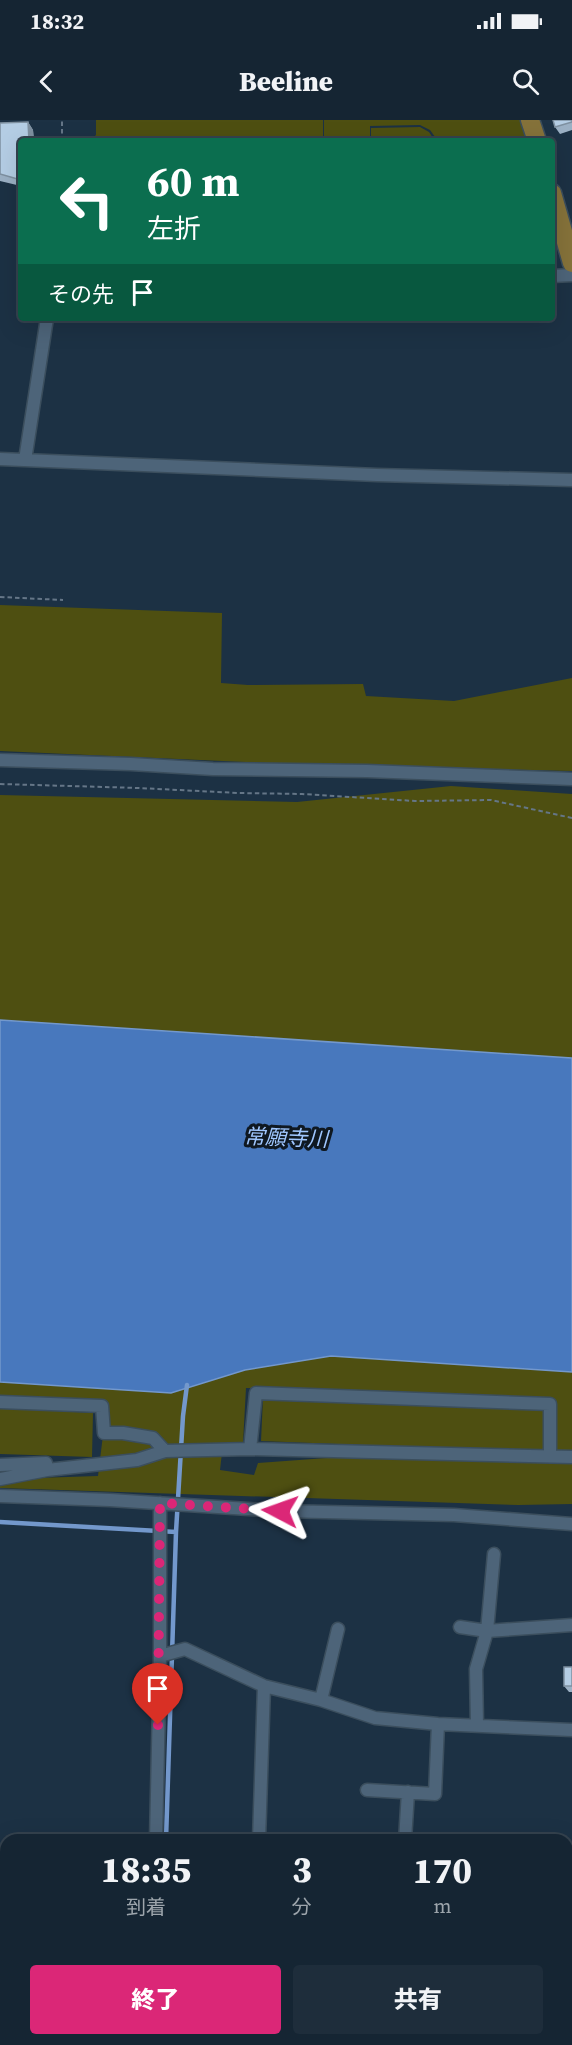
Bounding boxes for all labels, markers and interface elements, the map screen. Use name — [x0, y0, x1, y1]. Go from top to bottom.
text: 18:32 — [30, 6, 84, 36]
text: Beeline — [239, 63, 333, 100]
icon: back — [30, 65, 63, 98]
icon: search — [509, 65, 542, 98]
text: 60 m — [147, 152, 240, 210]
icon: left — [48, 162, 126, 240]
text: 左折 — [147, 210, 201, 247]
icon: arrive — [126, 276, 159, 309]
text: その先 — [48, 279, 114, 309]
water label: 常願寺川 — [244, 1122, 330, 1154]
position arrow — [248, 1479, 312, 1543]
pin — [132, 1663, 183, 1725]
icon: arrive — [141, 1672, 174, 1705]
text: 18:35 — [101, 1845, 191, 1894]
text: 3 — [292, 1845, 312, 1894]
text: 170 — [413, 1846, 472, 1895]
text: m — [433, 1892, 451, 1920]
text: 到着 — [126, 1893, 166, 1921]
text: 分 — [292, 1893, 312, 1921]
button: 終了 — [30, 1965, 281, 2034]
button: 共有 — [293, 1965, 543, 2034]

